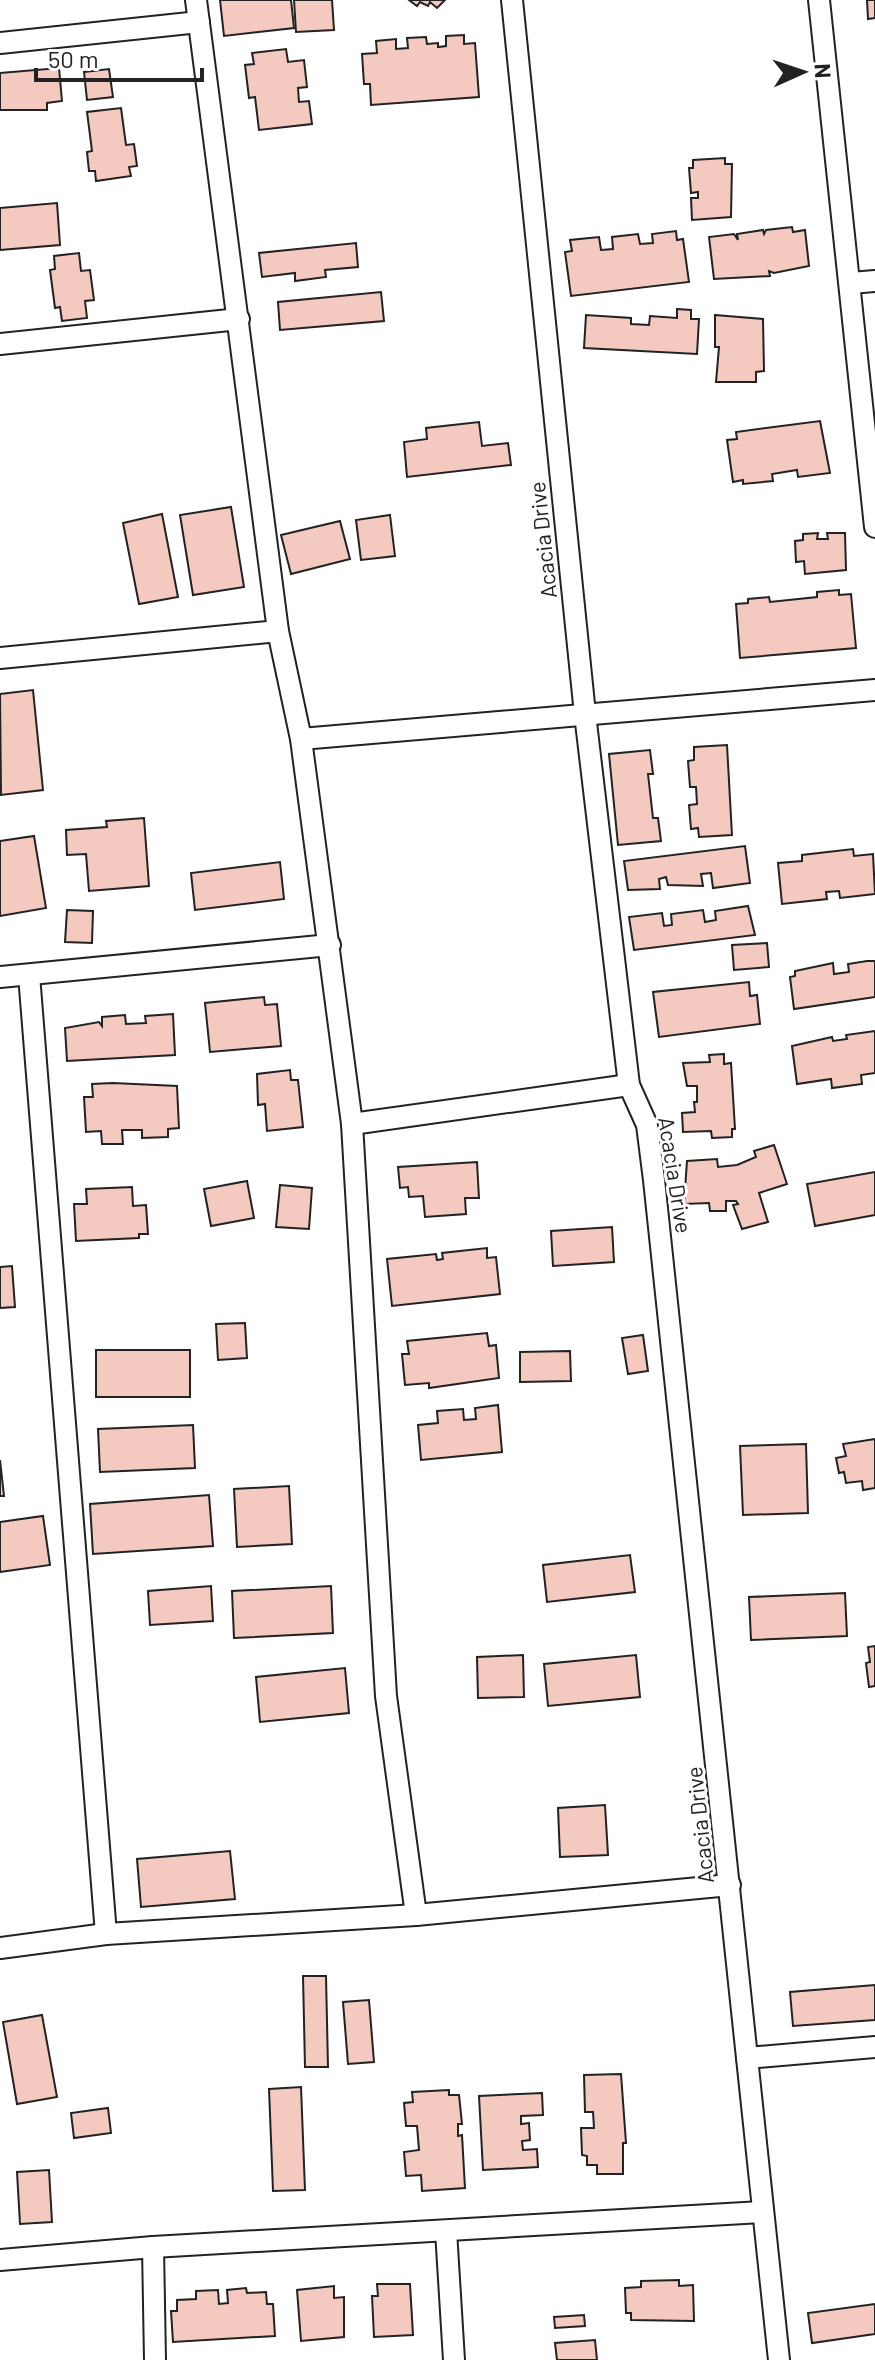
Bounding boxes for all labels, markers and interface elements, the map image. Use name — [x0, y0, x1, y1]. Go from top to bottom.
scale bar — [36, 32, 202, 82]
north arrow — [763, 32, 843, 112]
text: 50 m — [48, 44, 99, 73]
text: N — [811, 63, 837, 79]
street label: Acacia Drive — [523, 480, 561, 600]
street label: Acacia Drive — [654, 1115, 698, 1235]
street label: Acacia Drive — [680, 1765, 718, 1885]

